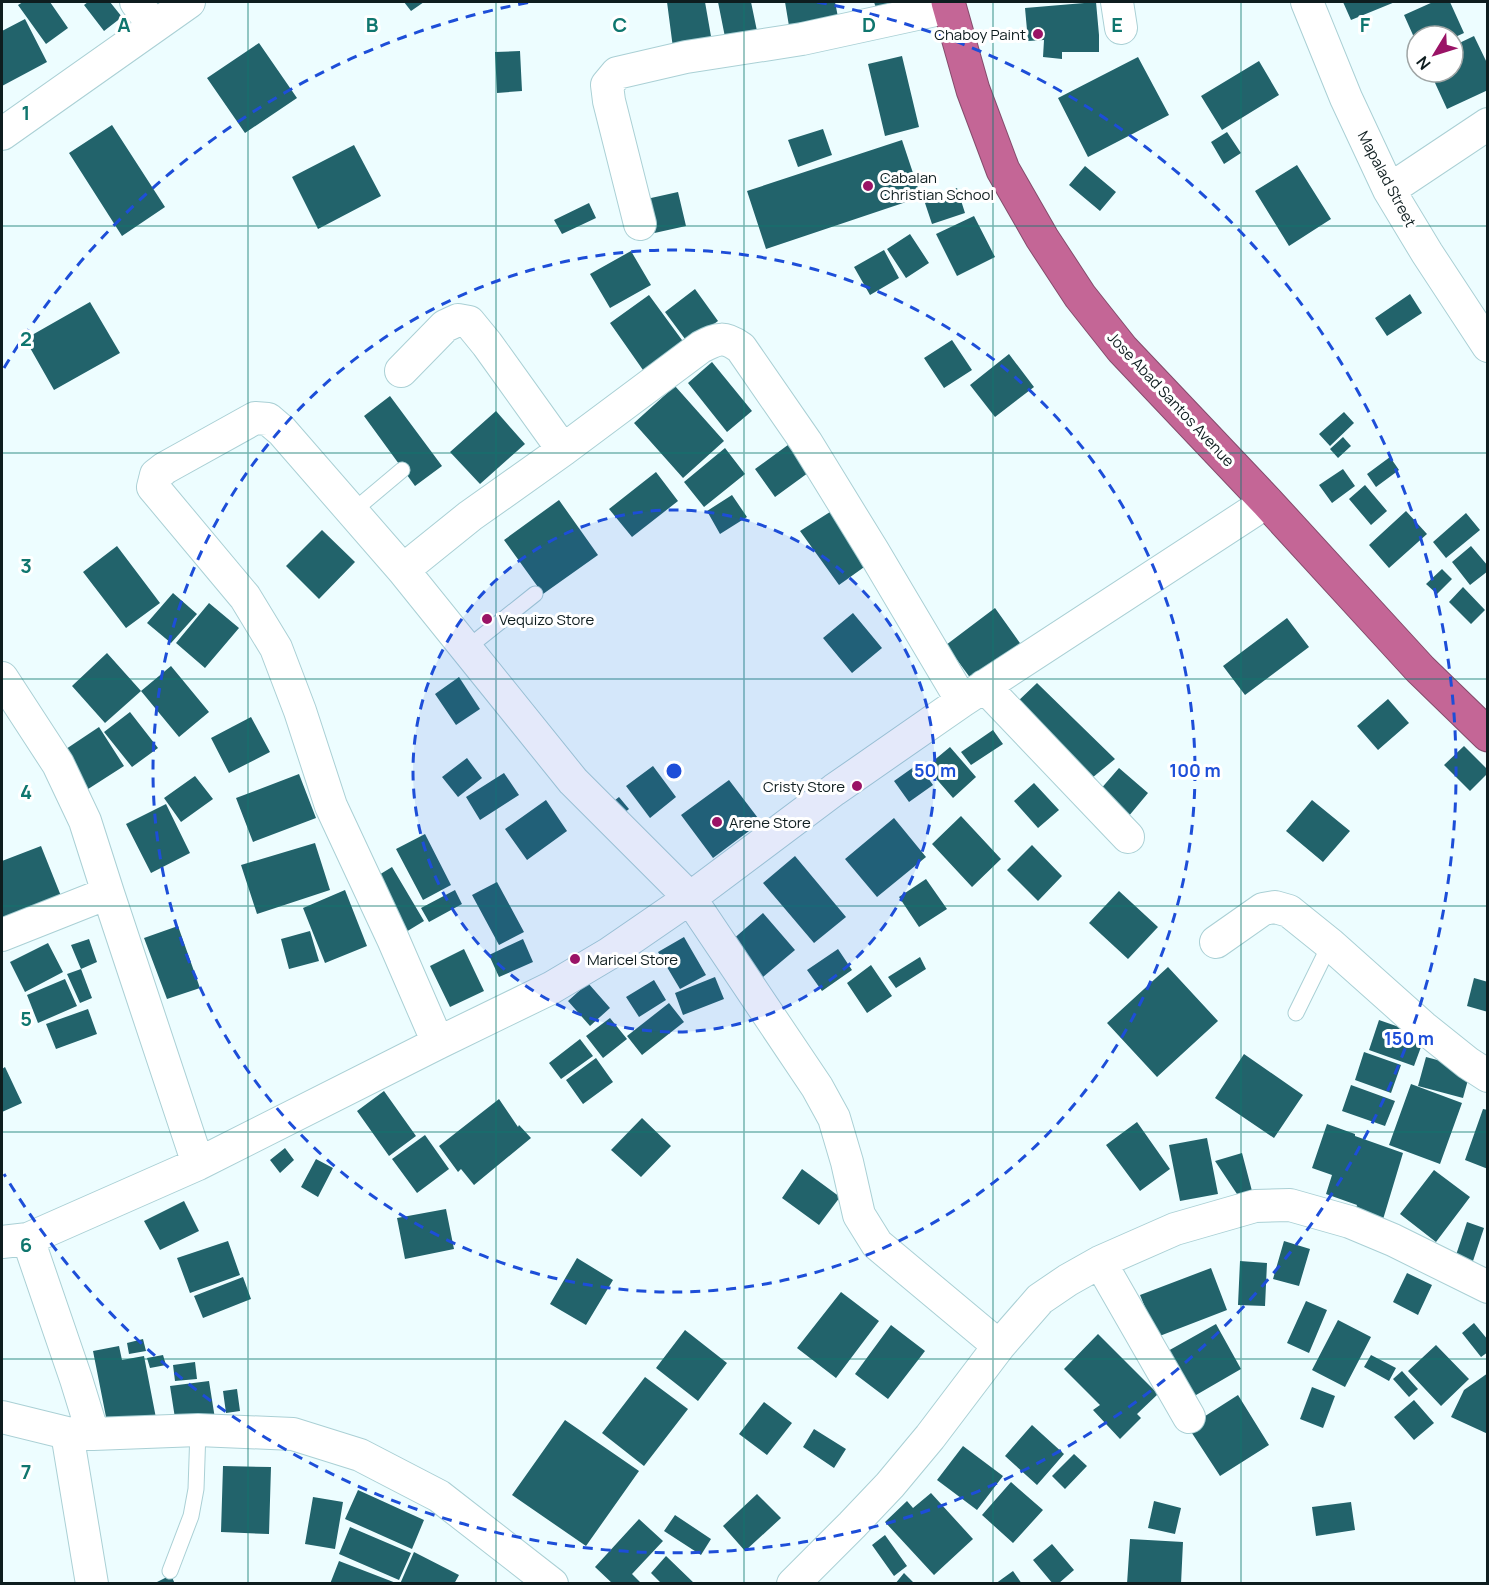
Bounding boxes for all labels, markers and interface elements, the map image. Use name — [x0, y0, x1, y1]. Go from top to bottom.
text: A — [117, 11, 131, 38]
text: B — [366, 11, 379, 38]
text: C — [613, 11, 627, 38]
text: D — [862, 11, 876, 38]
text: E — [1111, 11, 1123, 38]
text: F — [1360, 11, 1371, 38]
place label: Chaboy Paint — [934, 24, 1026, 45]
north arrow — [1405, 24, 1465, 84]
marker: Chaboy Paint — [1031, 27, 1045, 41]
text: N — [1411, 52, 1435, 75]
text: 1 — [22, 99, 30, 126]
street label: Mapalad Street — [1353, 127, 1421, 231]
place label: Cabalan Christian School — [880, 167, 994, 205]
marker: Cabalan Christian School — [861, 179, 875, 193]
text: 2 — [20, 325, 32, 352]
street label: Jose Abad Santos Avenue — [1103, 327, 1239, 471]
text: 3 — [20, 552, 32, 579]
place label: Vequizo Store — [499, 609, 595, 630]
marker: Vequizo Store — [480, 612, 494, 626]
text: 50 m — [914, 758, 956, 782]
text: 100 m — [1169, 758, 1221, 782]
centre of rings — [664, 761, 684, 781]
place label: Cristy Store — [763, 776, 845, 797]
text: 4 — [20, 778, 32, 805]
marker: Cristy Store — [850, 779, 864, 793]
place label: Arene Store — [729, 812, 811, 833]
marker: Arene Store — [710, 815, 724, 829]
place label: Maricel Store — [587, 949, 678, 970]
marker: Maricel Store — [568, 952, 582, 966]
text: 5 — [20, 1005, 32, 1032]
text: 150 m — [1384, 1026, 1434, 1050]
text: 6 — [20, 1231, 32, 1258]
text: 7 — [21, 1458, 31, 1485]

